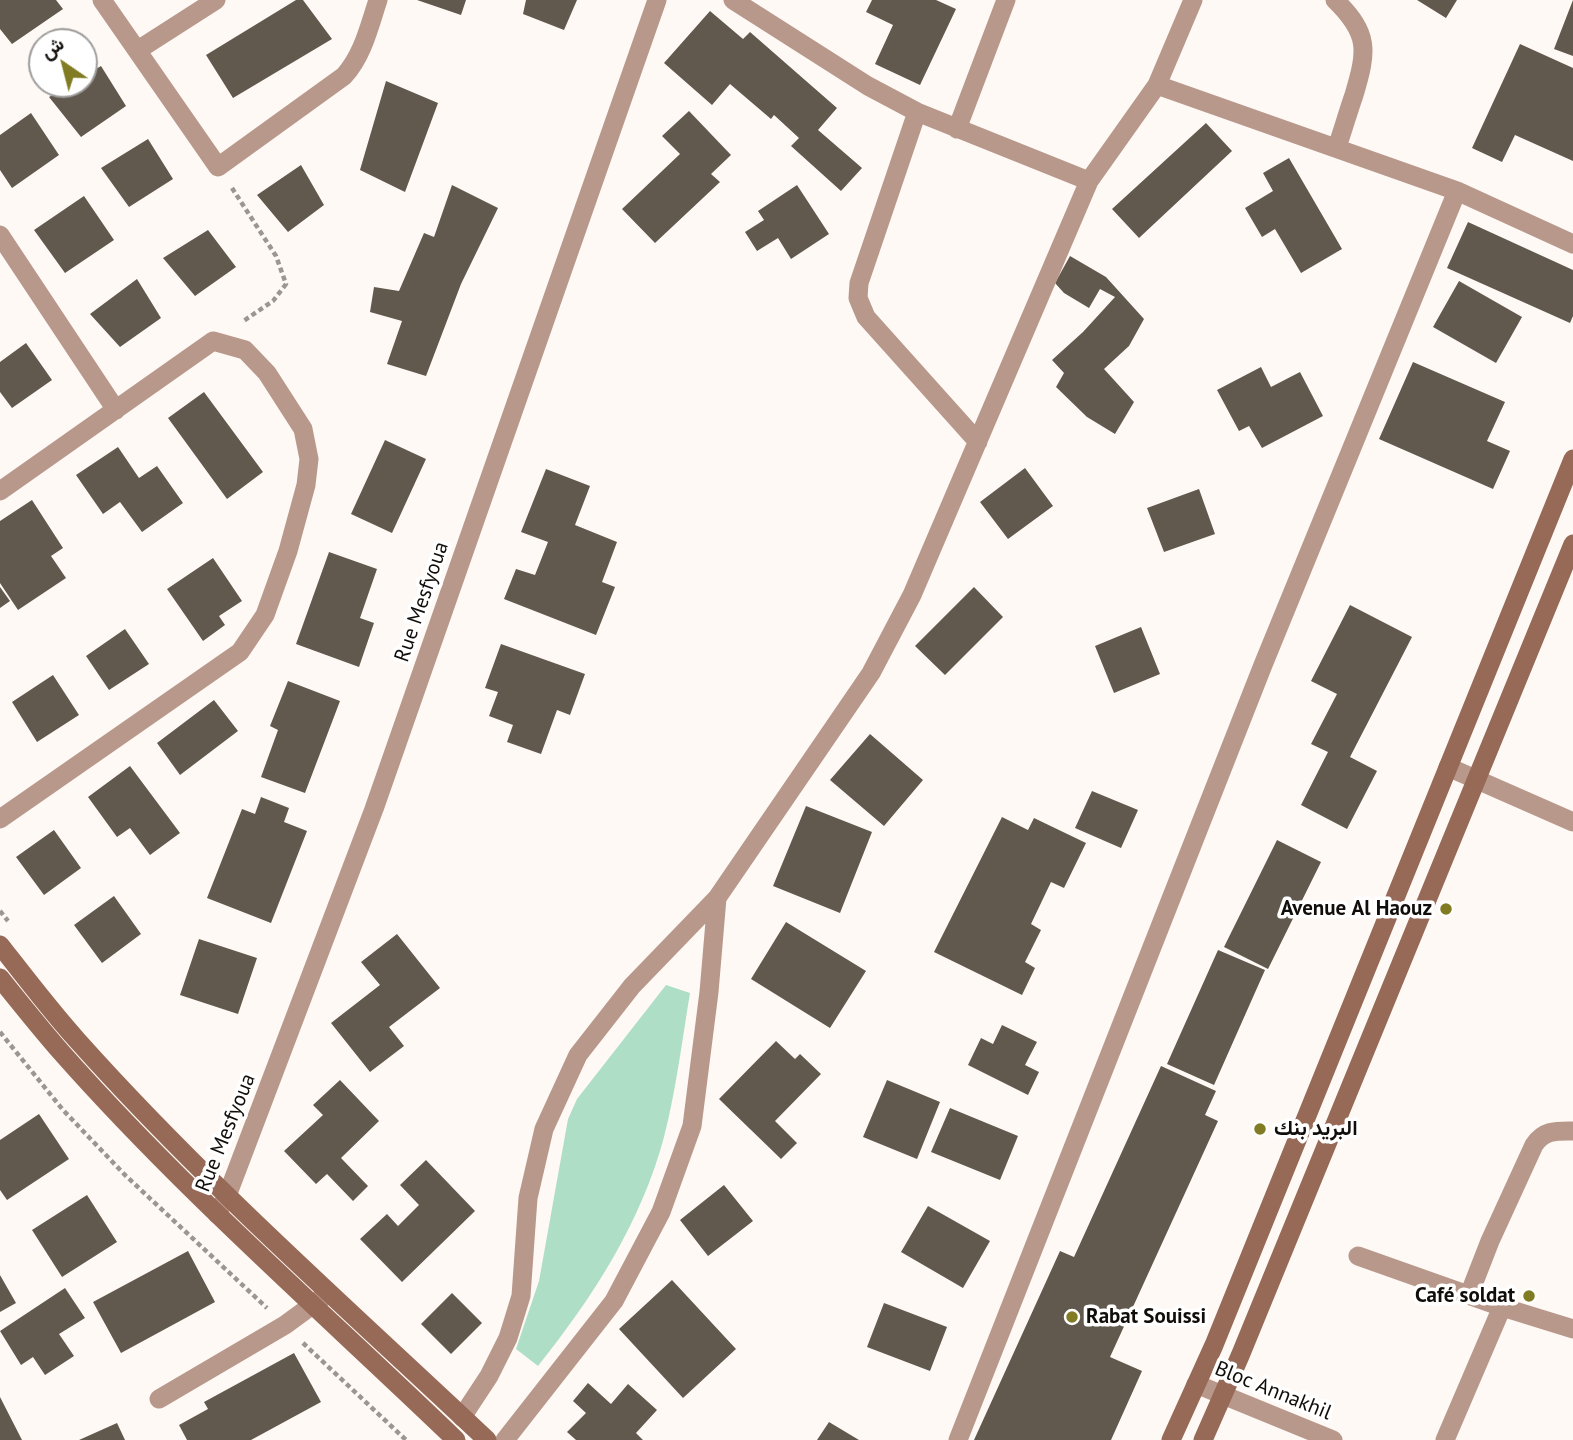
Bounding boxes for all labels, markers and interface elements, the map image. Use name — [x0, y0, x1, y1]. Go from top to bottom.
north arrow — [28, 28, 98, 98]
text: ش — [36, 31, 68, 64]
street label: Rue Mesfyoua — [390, 539, 454, 665]
place label: Avenue Al Haouz — [1281, 896, 1432, 922]
marker: Avenue Al Haouz — [1438, 901, 1454, 917]
street label: Rue Mesfyoua — [191, 1070, 261, 1196]
place label: البريد بنك — [1274, 1116, 1358, 1142]
marker: البريد بنك — [1252, 1121, 1268, 1137]
place label: Café soldat — [1415, 1283, 1515, 1309]
marker: Café soldat — [1521, 1288, 1537, 1304]
place label: Rabat Souissi — [1086, 1304, 1206, 1330]
marker: Rabat Souissi — [1064, 1309, 1080, 1325]
street label: Bloc Annakhil — [1211, 1356, 1335, 1426]

